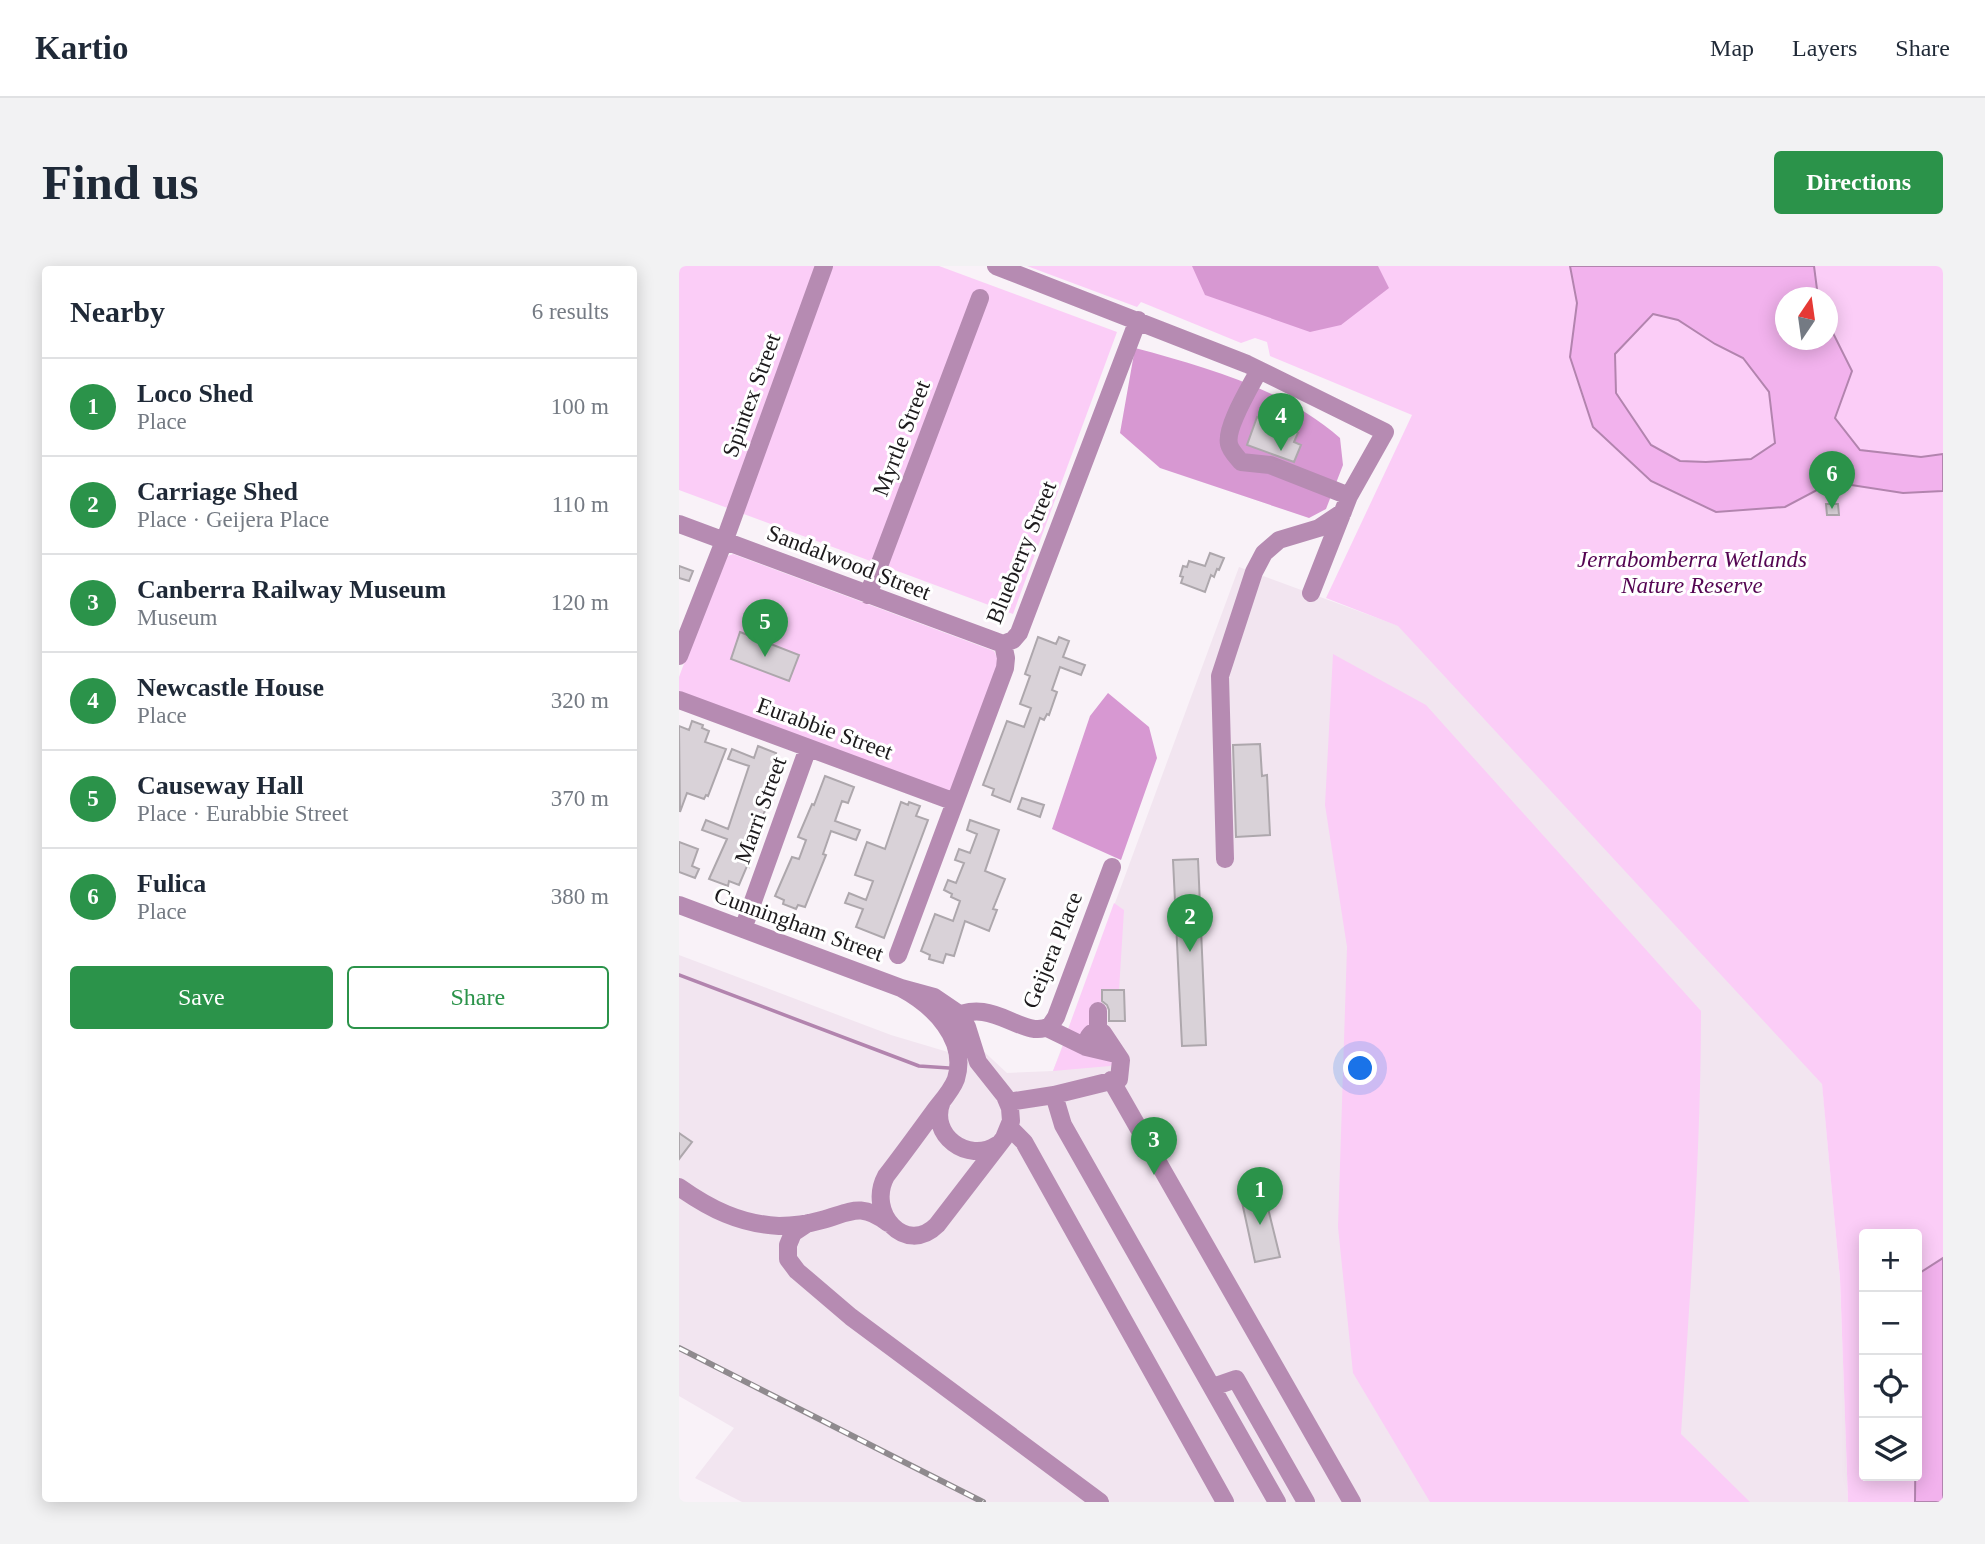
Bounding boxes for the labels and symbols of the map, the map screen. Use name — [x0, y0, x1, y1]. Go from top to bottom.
north arrow — [1775, 287, 1838, 350]
street label: Spintex Street — [718, 329, 786, 460]
street label: Myrtle Street — [868, 376, 935, 500]
pin: 4 — [1258, 393, 1304, 451]
pin: 6 — [1809, 451, 1855, 509]
street label: Blueberry Street — [982, 477, 1062, 627]
street label: Sandalwood Street — [764, 520, 935, 605]
park label: Jerrabomberra Wetlands Nature Reserve — [1577, 547, 1807, 598]
pin: 5 — [742, 599, 788, 657]
street label: Eurabbie Street — [754, 692, 897, 765]
street label: Marri Street — [730, 753, 792, 867]
street label: Cunningham Street — [711, 882, 887, 967]
street label: Geijera Place — [1018, 888, 1087, 1012]
pin: 2 — [1167, 894, 1213, 952]
your location — [1343, 1051, 1377, 1085]
pin: 3 — [1131, 1117, 1177, 1175]
pin: 1 — [1237, 1167, 1283, 1225]

